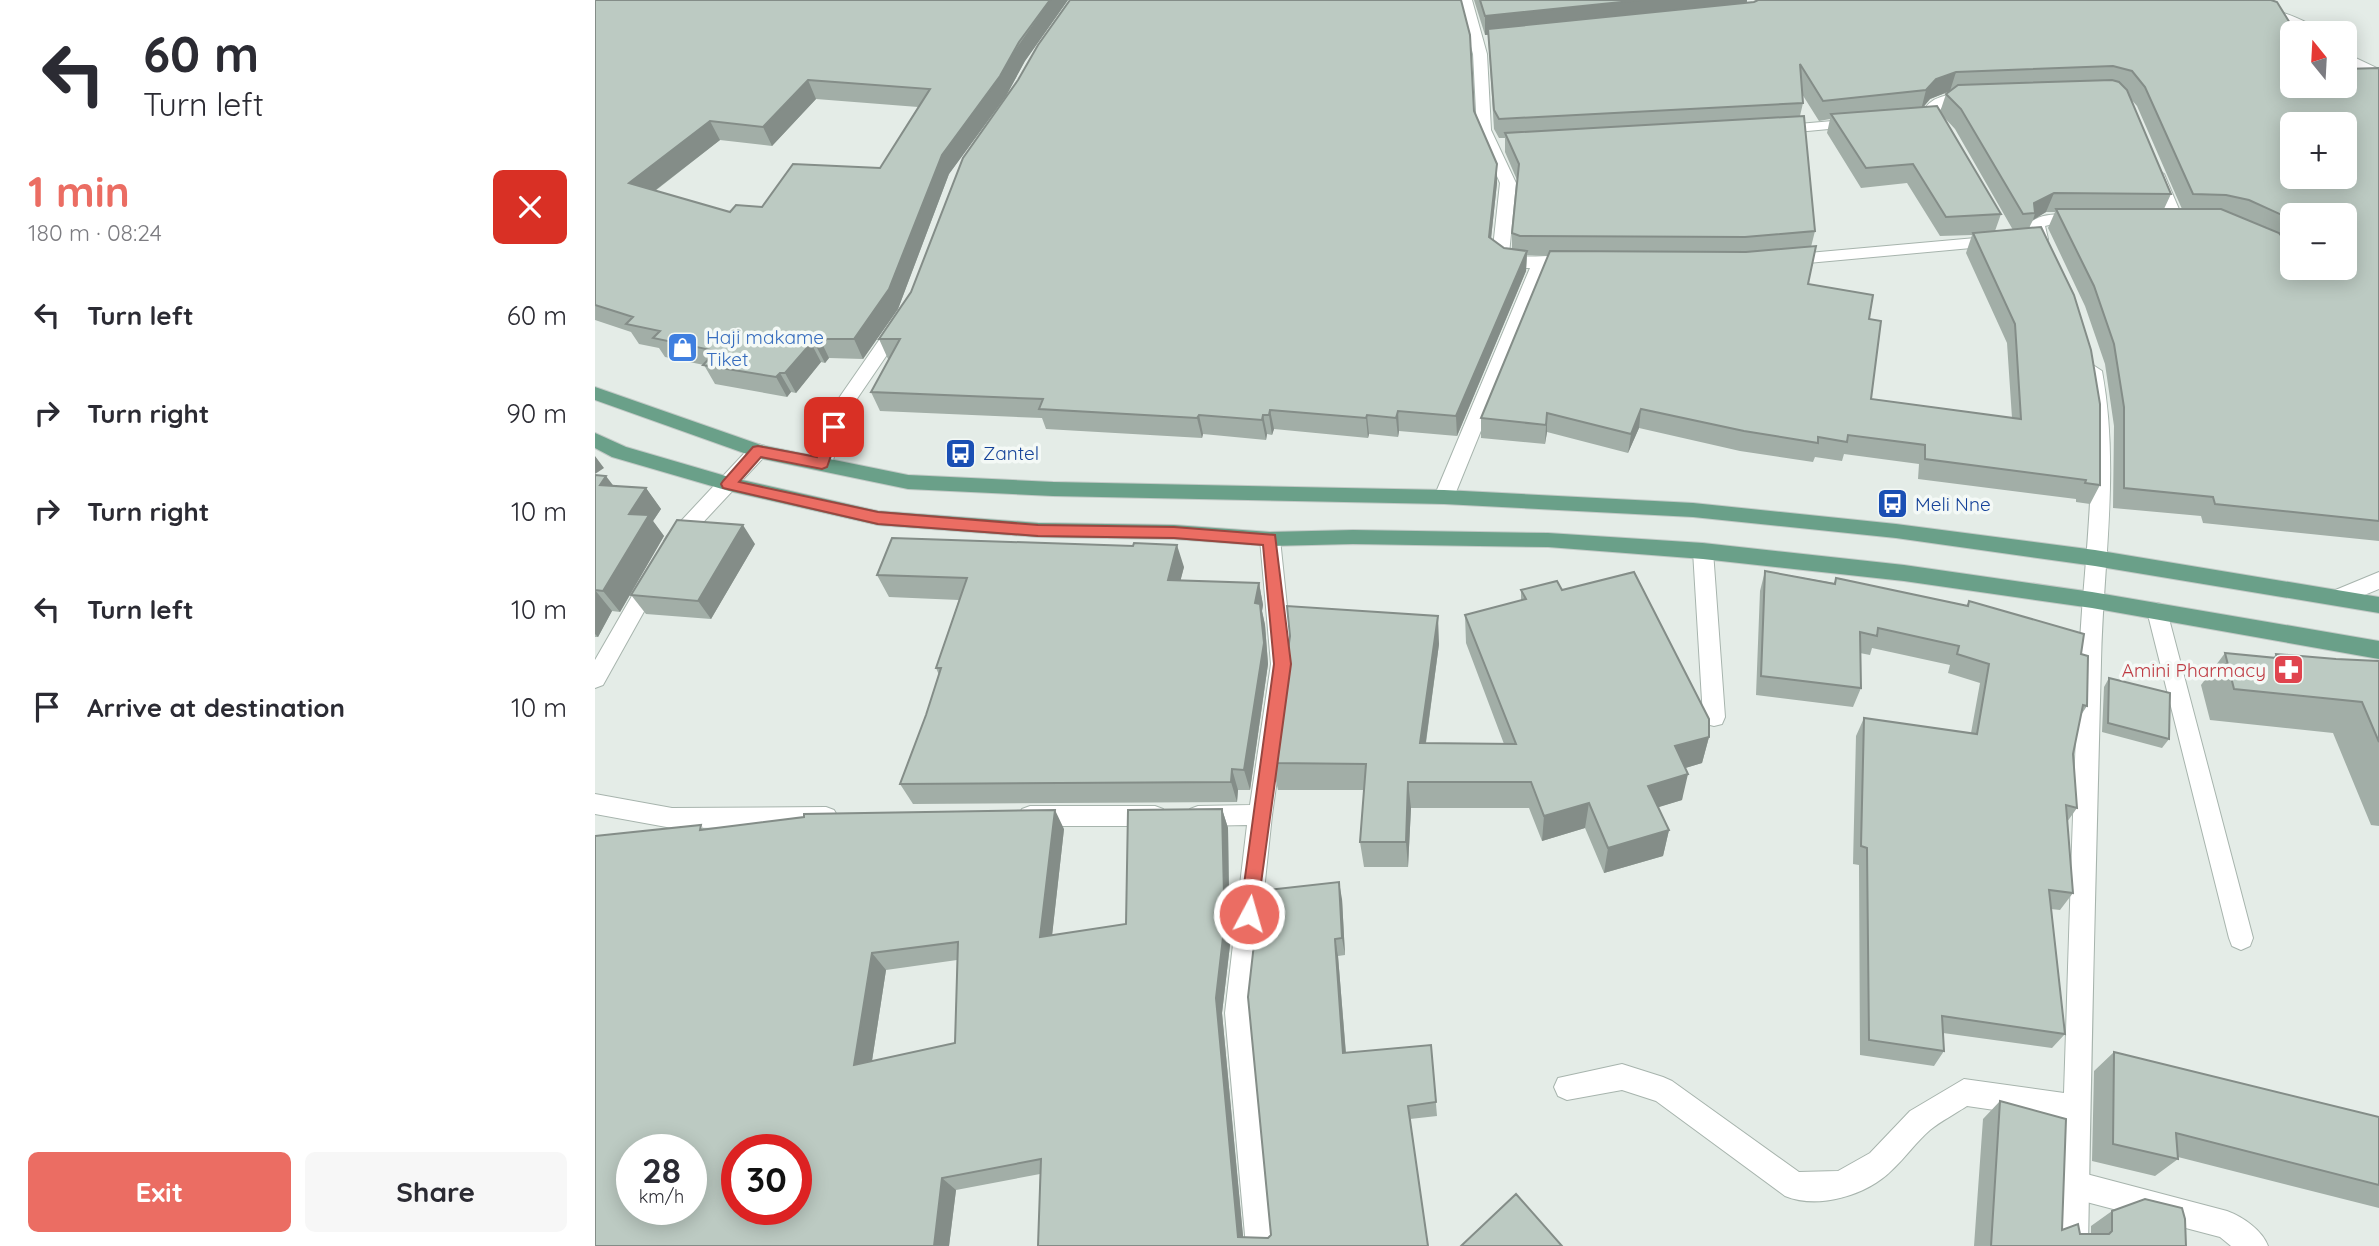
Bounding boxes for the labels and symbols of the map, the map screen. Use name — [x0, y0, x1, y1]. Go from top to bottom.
north arrow — [2280, 21, 2357, 98]
place label: Haji makame Tiket — [706, 325, 824, 371]
shop icon: Haji makame Tiket — [666, 331, 700, 365]
pin — [804, 397, 864, 457]
bus stop icon: Zantel — [943, 436, 977, 470]
place label: Zantel — [983, 441, 1039, 465]
bus stop icon: Meli Nne — [1875, 487, 1909, 521]
place label: Meli Nne — [1915, 492, 1991, 516]
pharmacy icon: Amini Pharmacy — [2272, 653, 2306, 687]
place label: Amini Pharmacy — [2122, 658, 2266, 682]
position arrow — [1212, 877, 1286, 951]
speed limit sign: 30 — [721, 1134, 812, 1225]

